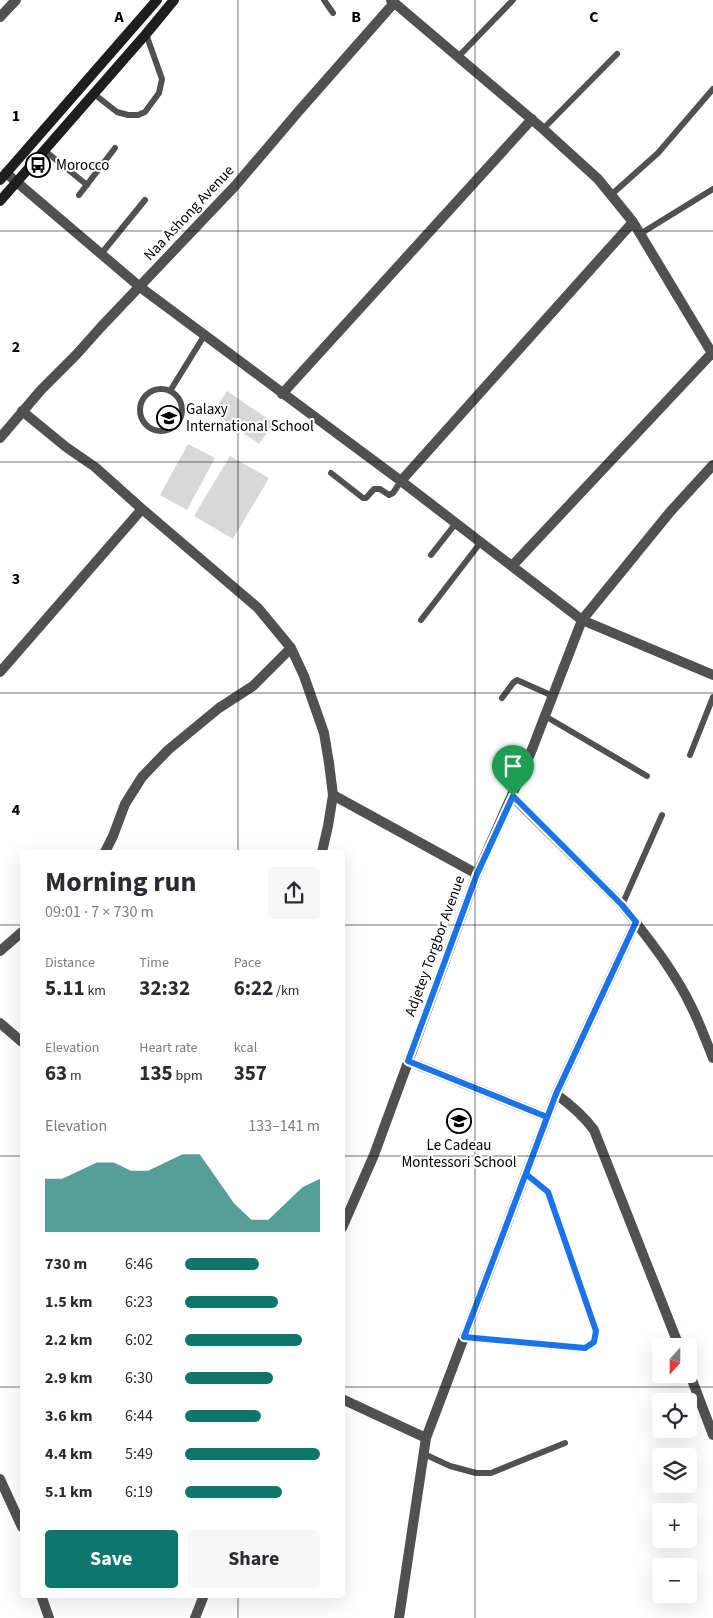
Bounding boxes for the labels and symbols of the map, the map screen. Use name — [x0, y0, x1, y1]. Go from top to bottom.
text: A — [113, 6, 124, 28]
text: B — [351, 6, 361, 28]
text: C — [589, 6, 599, 28]
text: 1 — [12, 105, 20, 127]
bus stop icon: Morocco — [25, 152, 51, 178]
place label: Morocco — [56, 155, 109, 176]
street label: Naa Ashong Avenue — [139, 161, 239, 265]
text: 2 — [12, 336, 20, 358]
place label: Galaxy International School — [186, 399, 314, 437]
school or university icon: Galaxy International School — [156, 405, 182, 431]
text: 3 — [12, 568, 20, 590]
pin — [492, 745, 534, 796]
text: 4 — [12, 799, 21, 821]
street label: Adjetey Torgbor Avenue — [400, 873, 470, 1019]
school or university icon: Le Cadeau Montessori School — [446, 1108, 472, 1134]
place label: Le Cadeau Montessori School — [401, 1135, 517, 1173]
north arrow — [652, 1338, 698, 1382]

